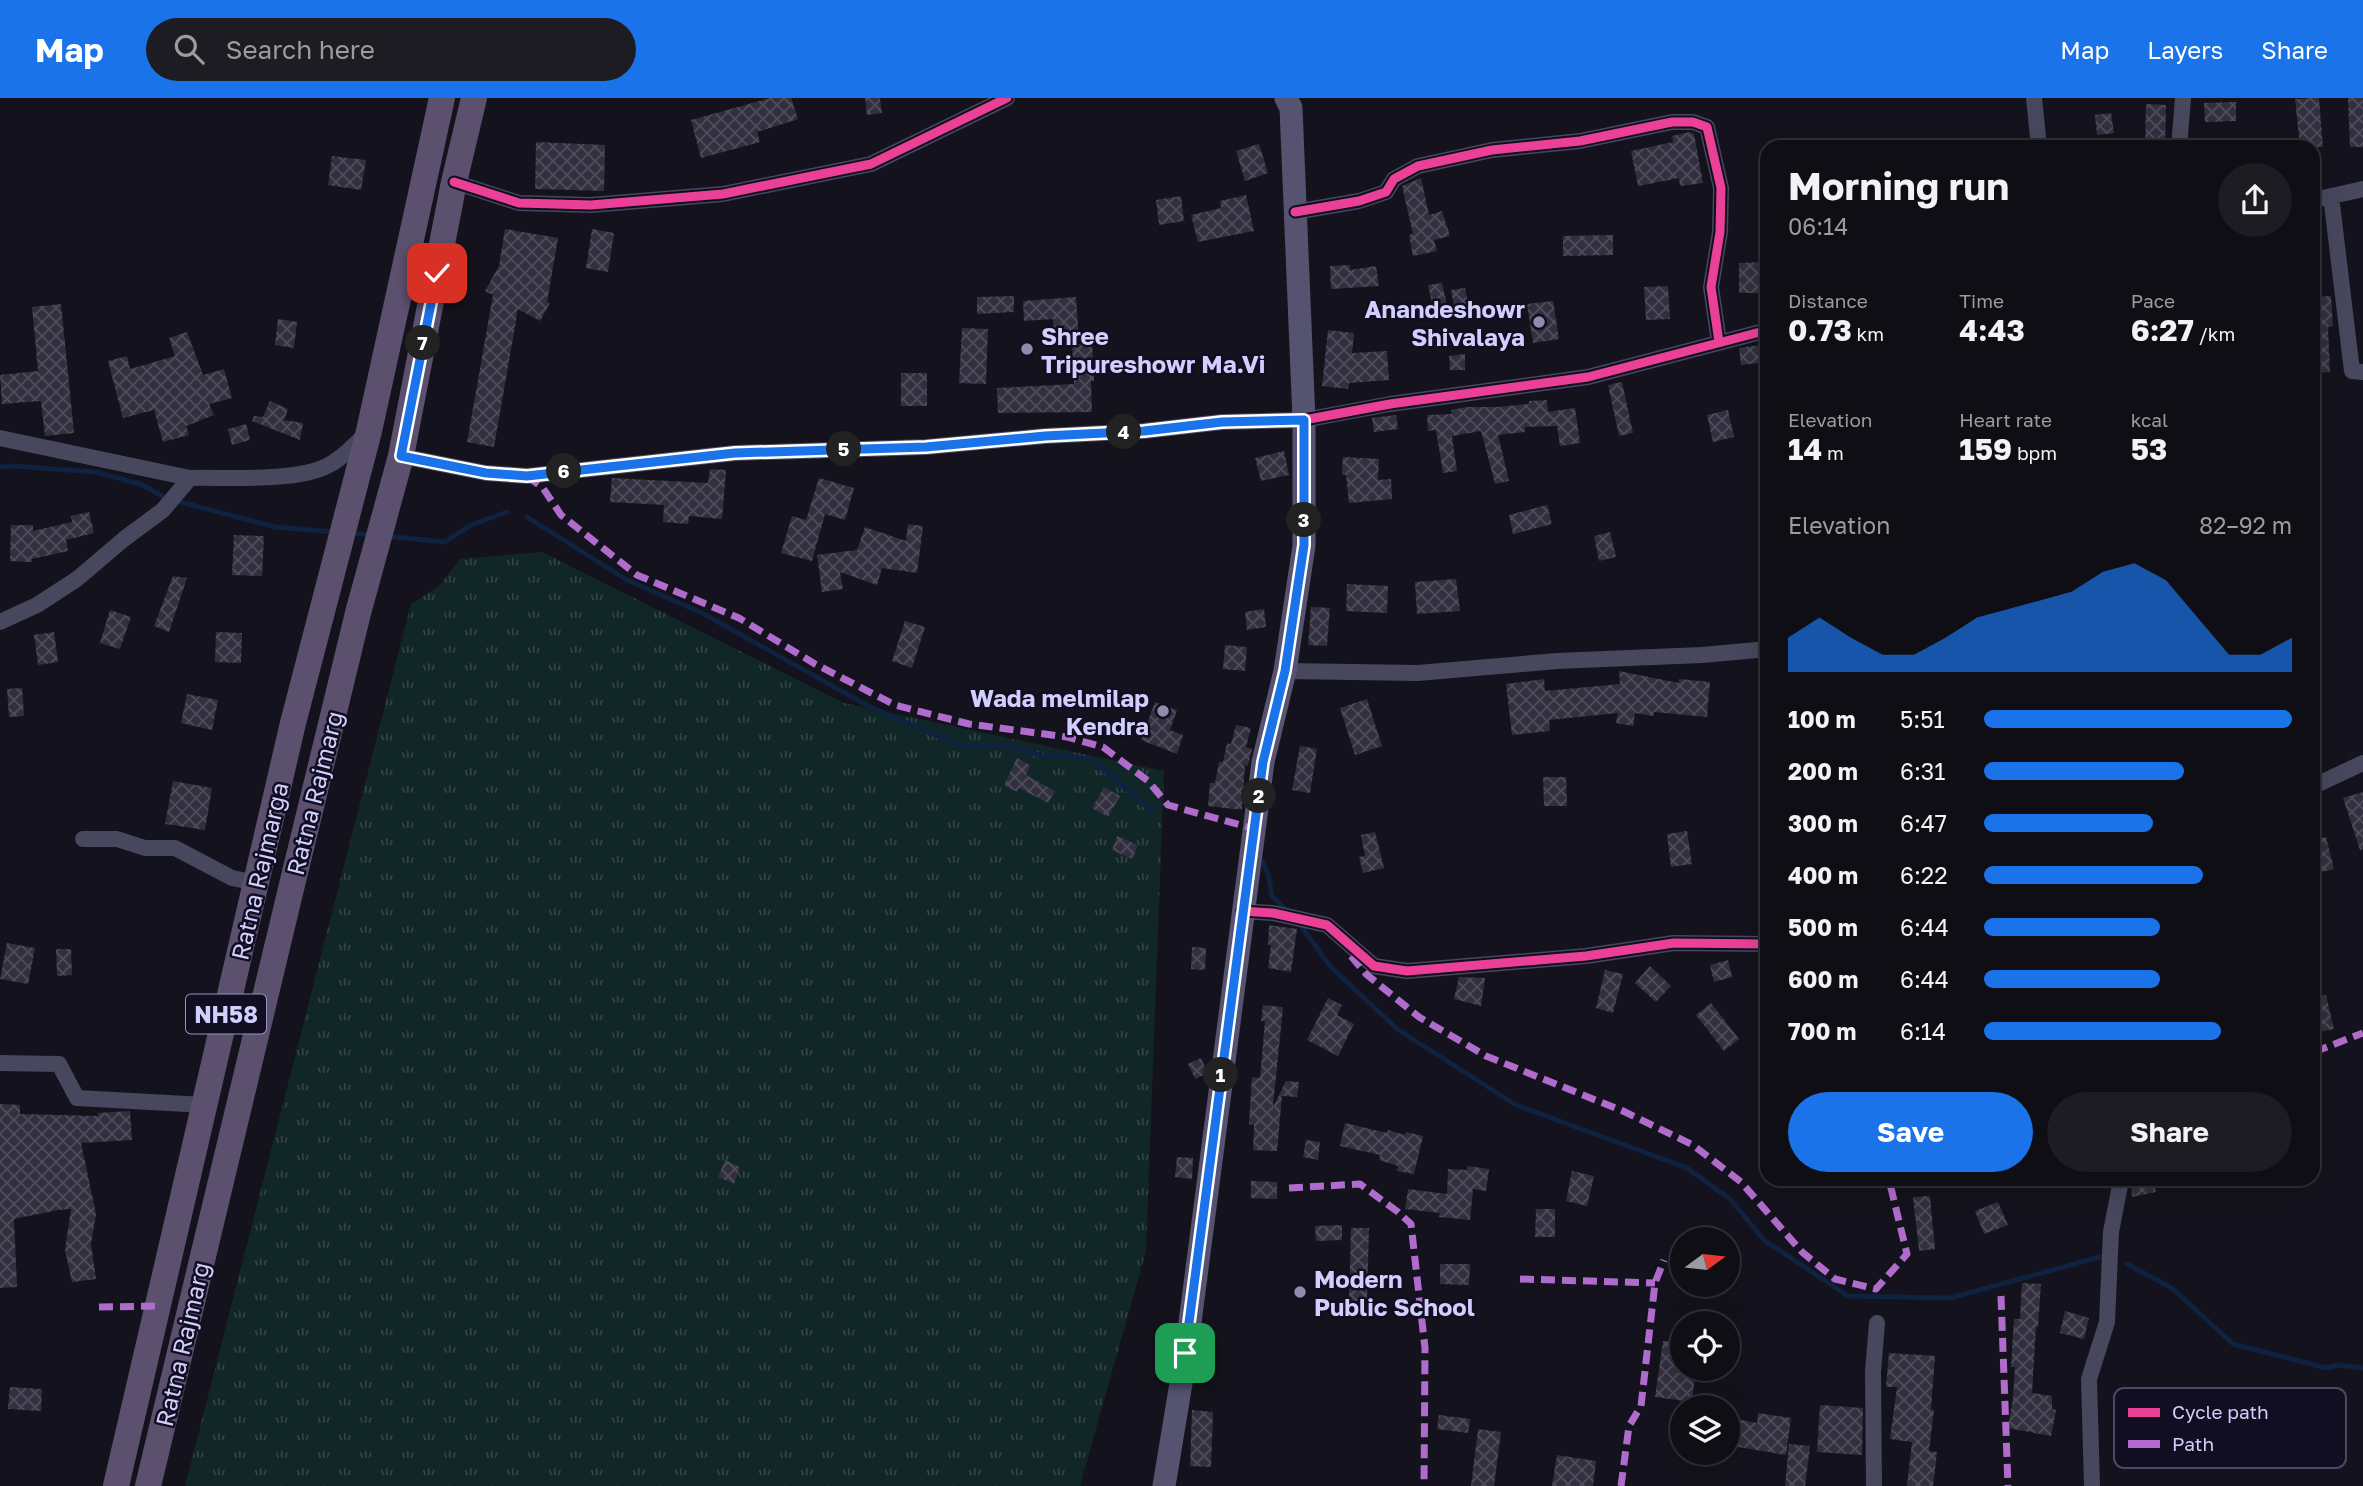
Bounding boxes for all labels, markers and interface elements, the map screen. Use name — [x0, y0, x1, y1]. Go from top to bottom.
search box — [146, 18, 636, 81]
text: Map — [35, 30, 104, 69]
icon: search — [170, 30, 208, 68]
text: Search here — [226, 34, 375, 65]
text: Map — [2060, 35, 2109, 64]
text: Layers — [2147, 35, 2223, 64]
text: Share — [2261, 35, 2328, 64]
text: Morning run — [1788, 163, 2009, 208]
button: share — [2218, 163, 2292, 237]
text: 06:14 — [1788, 212, 1848, 240]
pin — [407, 243, 467, 303]
icon: check — [418, 254, 456, 292]
text: Distance — [1788, 289, 1868, 312]
text: Time — [1959, 289, 2004, 312]
text: Pace — [2131, 289, 2175, 312]
place label: Anandeshowr Shivalaya — [1365, 294, 1525, 351]
text: 0.73 — [1788, 312, 1852, 348]
text: 4:43 — [1959, 312, 2025, 348]
text: 6:27 — [2131, 312, 2194, 348]
marker: Anandeshowr Shivalaya — [1531, 314, 1547, 330]
place label: Shree Tripureshowr Ma.Vi — [1041, 321, 1265, 378]
text: km — [1852, 322, 1884, 345]
text: /km — [2194, 322, 2235, 345]
pin: 7 — [406, 326, 440, 360]
text: 7 — [417, 331, 428, 354]
marker: Shree Tripureshowr Ma.Vi — [1019, 341, 1035, 357]
text: Elevation — [1788, 408, 1873, 431]
text: Heart rate — [1959, 408, 2052, 431]
text: kcal — [2131, 408, 2168, 431]
pin: 4 — [1106, 414, 1142, 450]
text: 4 — [1118, 420, 1129, 443]
text: 14 — [1788, 431, 1822, 467]
text: 159 — [1959, 431, 2012, 467]
text: 53 — [2131, 431, 2167, 467]
pin: 5 — [826, 432, 862, 466]
text: 5 — [838, 437, 849, 460]
text: m — [1822, 441, 1844, 464]
text: bpm — [2012, 441, 2057, 464]
pin: 6 — [546, 454, 582, 488]
text: 6 — [557, 459, 570, 482]
pin: 3 — [1286, 502, 1322, 538]
text: 3 — [1298, 508, 1309, 531]
text: Elevation — [1788, 511, 1890, 539]
text: 82–92 m — [2199, 511, 2292, 539]
place label: Wada melmilap Kendra — [970, 683, 1149, 740]
marker: Wada melmilap Kendra — [1155, 703, 1171, 719]
text: 100 m — [1788, 705, 1856, 733]
text: 5:51 — [1900, 705, 1945, 733]
street label: Ratna Rajmarg — [280, 708, 348, 878]
text: 200 m — [1788, 757, 1858, 785]
text: 6:31 — [1900, 757, 1945, 785]
pin: 2 — [1242, 778, 1276, 814]
street label: Ratna Rajmarga — [224, 779, 294, 963]
text: 2 — [1253, 784, 1264, 807]
text: 300 m — [1788, 809, 1858, 837]
text: 6:47 — [1900, 809, 1947, 837]
text: 400 m — [1788, 861, 1858, 889]
text: 6:22 — [1900, 861, 1948, 889]
text: 500 m — [1788, 913, 1858, 941]
text: 6:44 — [1900, 913, 1949, 941]
text: 600 m — [1788, 965, 1858, 993]
text: 6:44 — [1900, 965, 1949, 993]
road number: NH58 — [186, 995, 266, 1034]
text: 700 m — [1788, 1017, 1856, 1045]
text: 6:14 — [1900, 1017, 1946, 1045]
pin: 1 — [1204, 1058, 1238, 1093]
text: 1 — [1216, 1063, 1225, 1086]
button: Save — [1788, 1092, 2033, 1172]
button: Share — [2047, 1092, 2292, 1172]
north arrow — [1670, 1227, 1740, 1297]
map controls — [1670, 1227, 1740, 1465]
street label: Ratna Rajmarg — [149, 1259, 215, 1429]
place label: Modern Public School — [1314, 1264, 1475, 1321]
marker: Modern Public School — [1292, 1284, 1308, 1300]
button: locate — [1670, 1311, 1740, 1381]
pin — [1155, 1323, 1215, 1383]
icon: arrive — [1166, 1334, 1204, 1372]
legend — [2114, 1388, 2346, 1468]
button: layers — [1670, 1395, 1740, 1465]
text: Cycle path — [2172, 1400, 2269, 1423]
text: Path — [2172, 1432, 2214, 1455]

